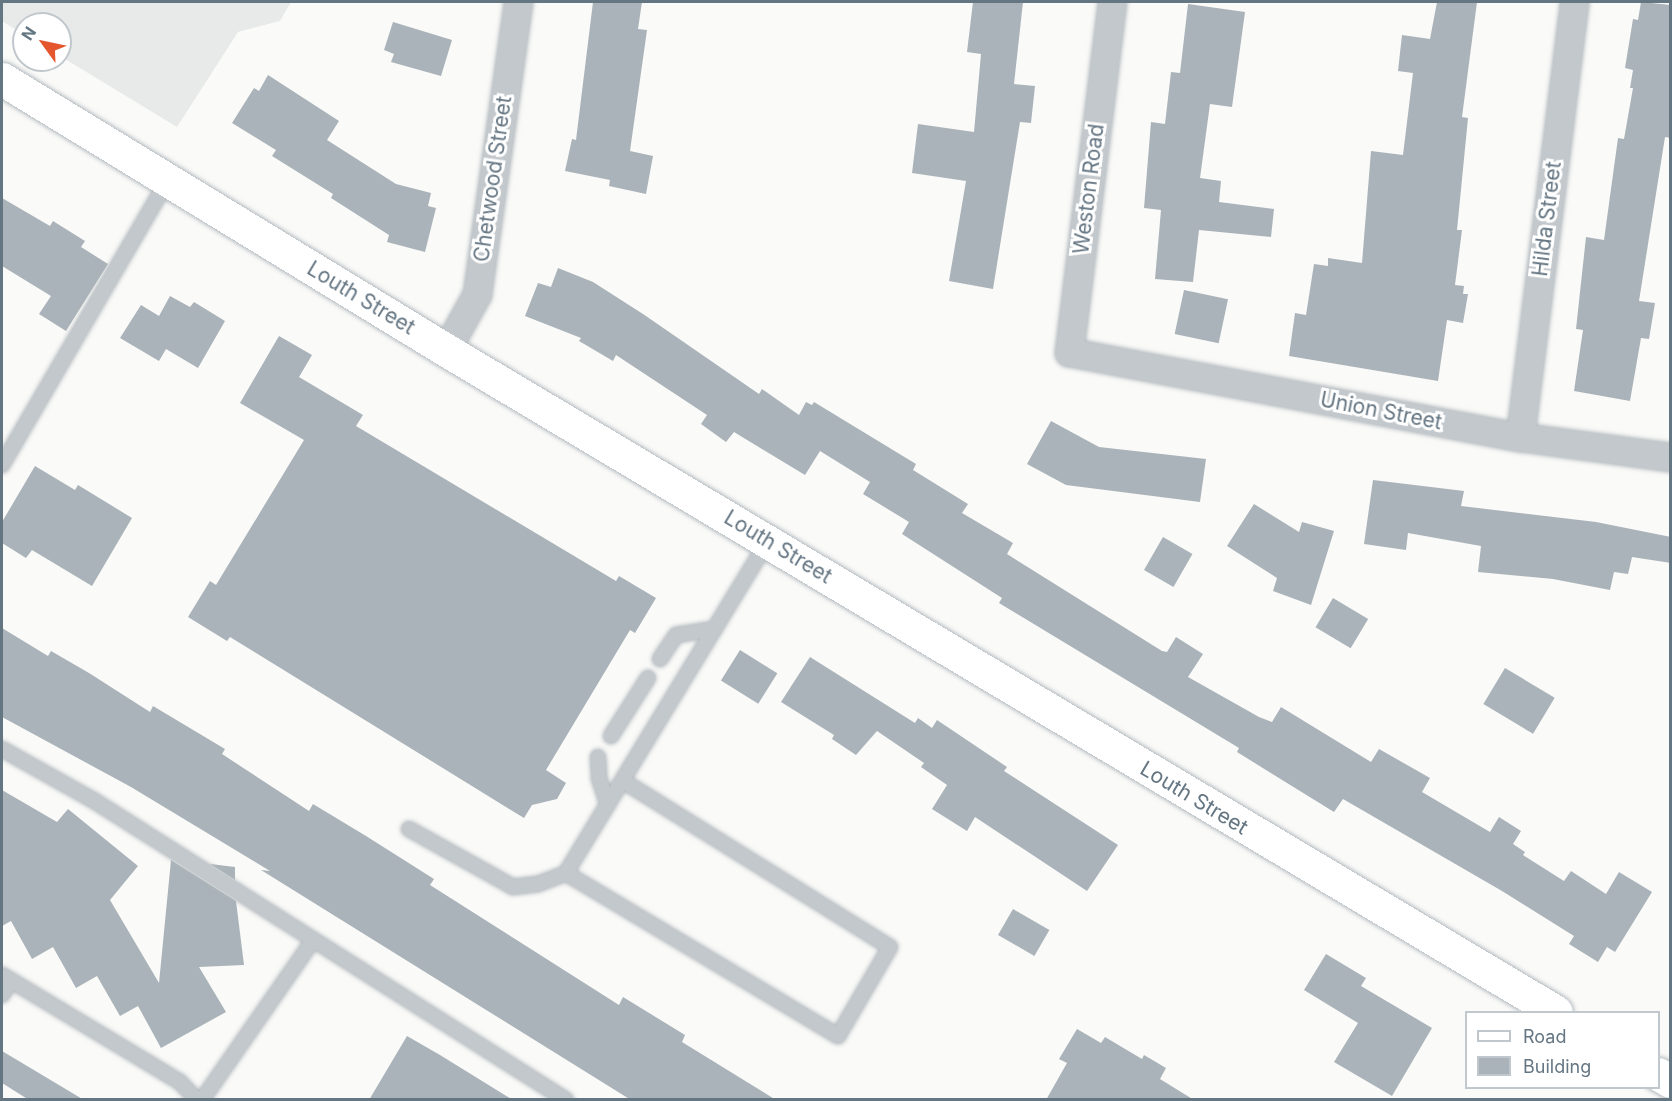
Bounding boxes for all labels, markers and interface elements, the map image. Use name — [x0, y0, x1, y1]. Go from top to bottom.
north arrow — [12, 12, 72, 72]
text: N — [17, 23, 40, 44]
street label: Chetwood Street — [469, 94, 517, 264]
street label: Weston Road — [1069, 122, 1109, 256]
street label: Hilda Street — [1527, 160, 1567, 278]
street label: Louth Street — [303, 256, 419, 340]
street label: Union Street — [1318, 387, 1444, 435]
street label: Louth Street — [720, 505, 836, 589]
street label: Louth Street — [1136, 756, 1252, 840]
legend — [1465, 1011, 1660, 1089]
text: Road — [1523, 1026, 1566, 1047]
text: Building — [1523, 1056, 1591, 1077]

